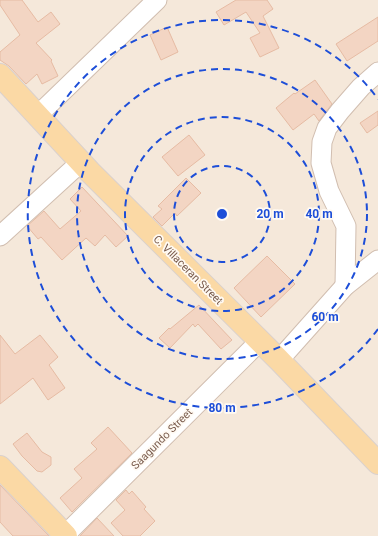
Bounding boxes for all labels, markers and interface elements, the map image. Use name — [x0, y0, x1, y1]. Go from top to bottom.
centre of rings — [215, 207, 229, 221]
text: 20 m — [256, 207, 284, 221]
text: 40 m — [305, 207, 333, 221]
street label: C. Villaceran Street — [151, 233, 226, 308]
text: 60 m — [311, 310, 339, 324]
text: 80 m — [208, 401, 236, 415]
street label: Saagundo Street — [129, 405, 196, 472]

